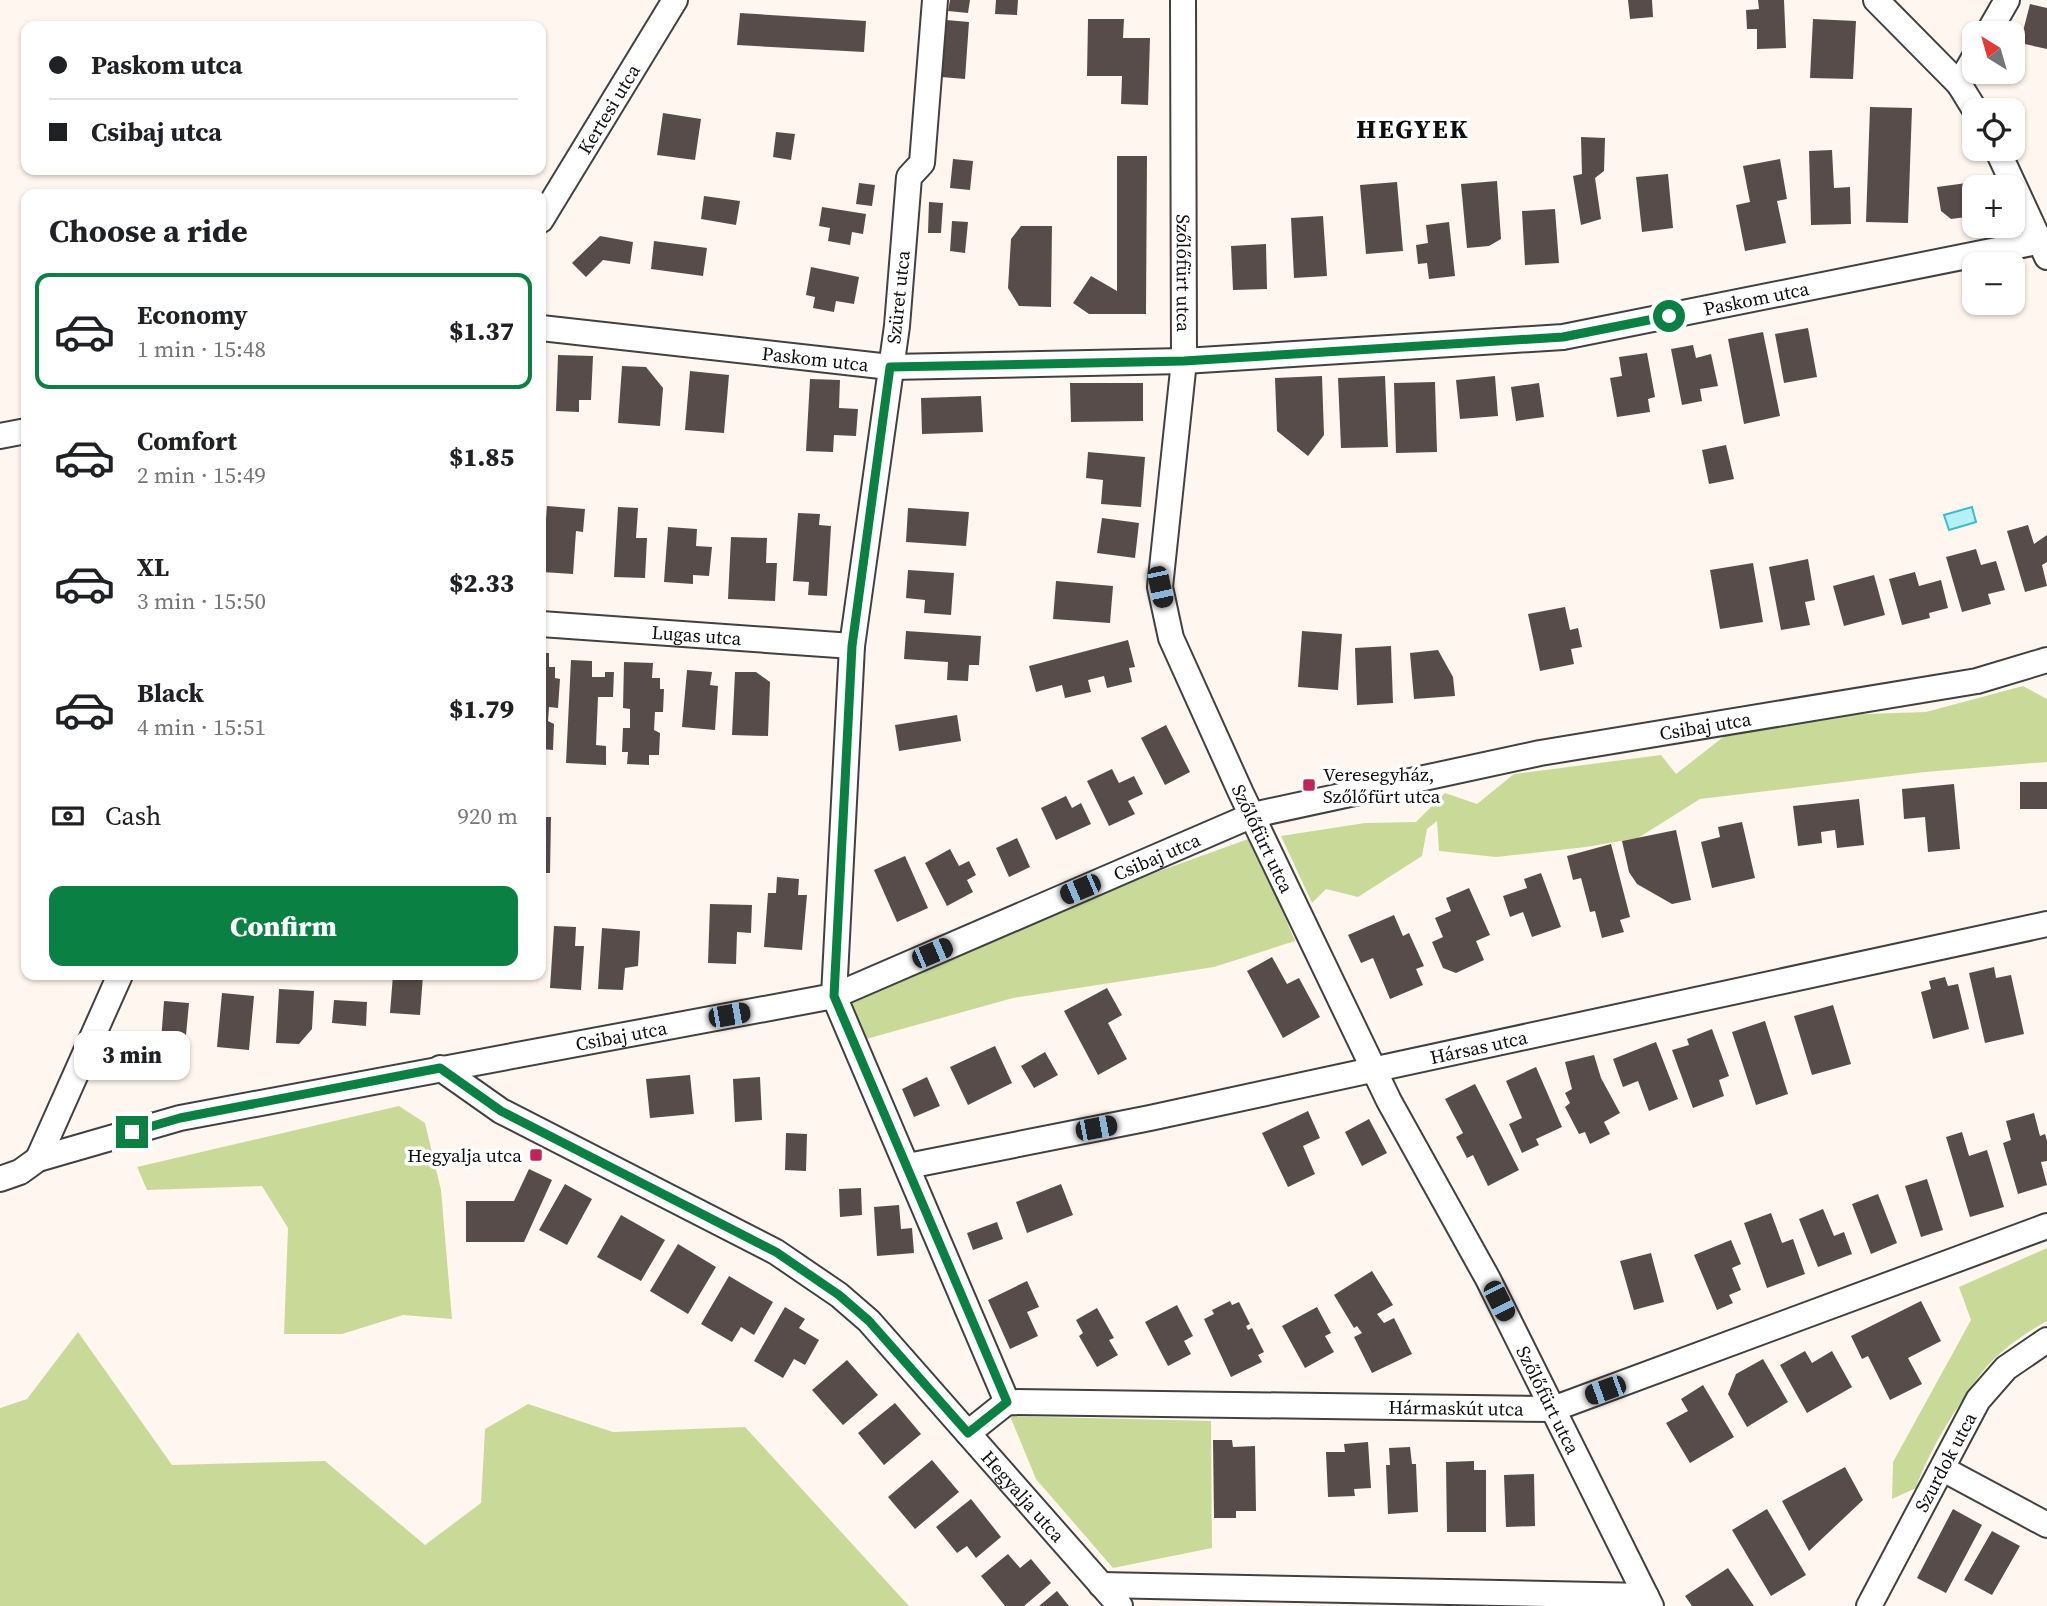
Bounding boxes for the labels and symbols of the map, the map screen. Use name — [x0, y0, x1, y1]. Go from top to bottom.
north arrow — [1962, 21, 2025, 84]
street label: Kertesi utca — [571, 59, 646, 159]
district label: HEGYEK — [1356, 111, 1470, 147]
street label: Szőlőfürt utca — [1171, 214, 1197, 332]
street label: Szüret utca — [880, 249, 916, 345]
street label: Paskom utca — [1701, 275, 1812, 322]
route start — [1653, 300, 1685, 332]
street label: Paskom utca — [761, 340, 870, 378]
car — [1146, 564, 1175, 610]
street label: Lugas utca — [651, 619, 743, 651]
street label: Csibaj utca — [1658, 705, 1753, 746]
place label: Veresegyház, Szőlőfürt utca — [1323, 761, 1441, 809]
marker: Veresegyház, Szőlőfürt utca — [1301, 777, 1317, 793]
street label: Szőlőfürt utca — [1226, 780, 1300, 897]
street label: Csibaj utca — [1109, 826, 1205, 887]
car — [1057, 871, 1104, 907]
car — [909, 935, 956, 971]
car — [707, 1001, 752, 1029]
street label: Csibaj utca — [573, 1014, 669, 1057]
street label: Hársas utca — [1428, 1024, 1530, 1070]
callout: 3 min — [74, 1030, 190, 1080]
car — [1074, 1114, 1119, 1142]
route end — [116, 1116, 148, 1148]
place label: Hegyalja utca — [407, 1142, 522, 1168]
marker: Hegyalja utca — [528, 1147, 544, 1163]
car — [1481, 1278, 1518, 1324]
street label: Szőlőfürt utca — [1510, 1341, 1586, 1459]
car — [1582, 1373, 1629, 1407]
street label: Hármaskút utca — [1388, 1394, 1524, 1422]
street label: Szurdok utca — [1908, 1407, 1982, 1516]
street label: Hegyalja utca — [976, 1444, 1071, 1548]

